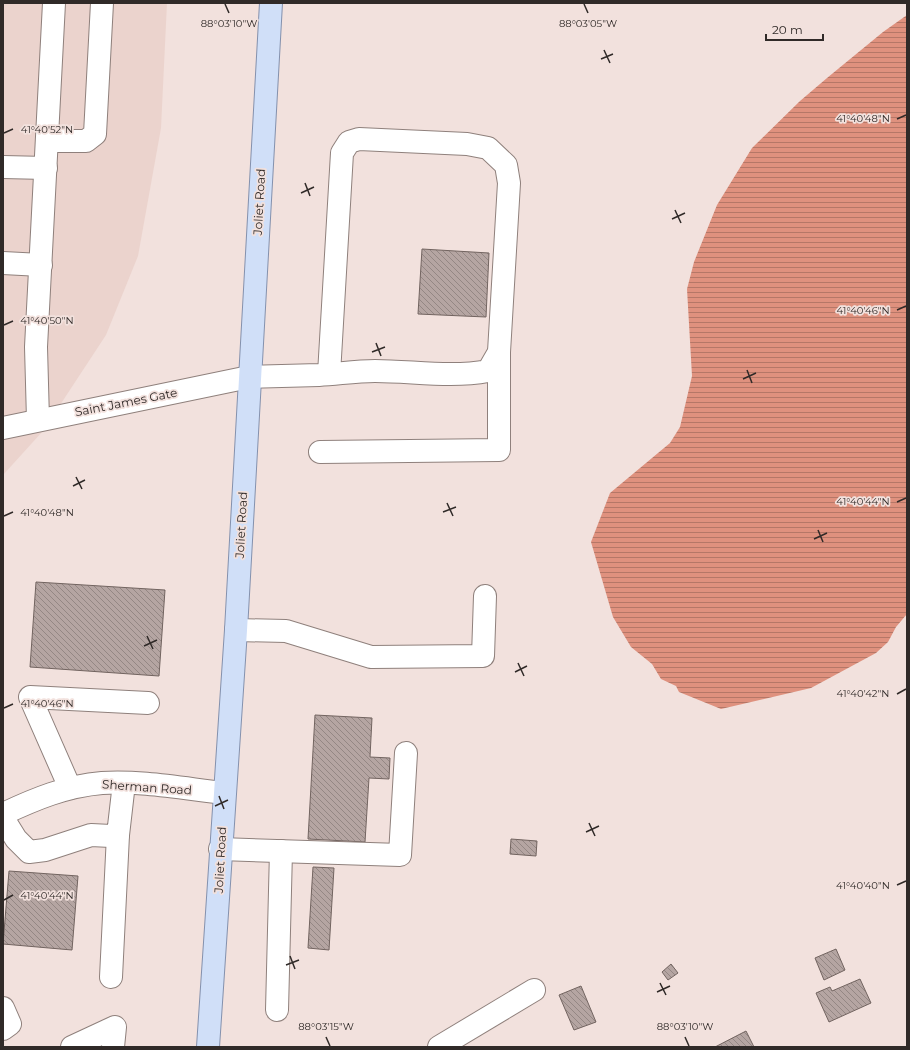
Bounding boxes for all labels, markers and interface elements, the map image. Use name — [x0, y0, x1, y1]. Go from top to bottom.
scale bar — [766, 16, 823, 42]
text: 88°03'10"W — [201, 17, 257, 30]
text: 88°03'05"W — [559, 17, 617, 30]
text: 20 m — [772, 22, 803, 37]
text: 41°40'48"N — [836, 112, 890, 125]
text: 41°40'52"N — [21, 123, 73, 136]
street label: Joliet Road — [250, 168, 268, 237]
text: 41°40'46"N — [836, 304, 890, 317]
text: 41°40'50"N — [20, 314, 74, 327]
street label: Saint James Gate — [73, 385, 179, 419]
street label: Joliet Road — [232, 491, 250, 560]
text: 41°40'44"N — [836, 495, 890, 508]
text: 41°40'48"N — [20, 506, 74, 519]
text: 41°40'42"N — [837, 687, 889, 700]
text: 41°40'46"N — [20, 697, 74, 710]
street label: Sherman Road — [102, 776, 192, 798]
street label: Joliet Road — [211, 826, 229, 895]
text: 41°40'40"N — [836, 879, 890, 892]
text: 41°40'44"N — [20, 889, 74, 902]
text: 88°03'15"W — [298, 1020, 354, 1033]
text: 88°03'10"W — [657, 1020, 713, 1033]

